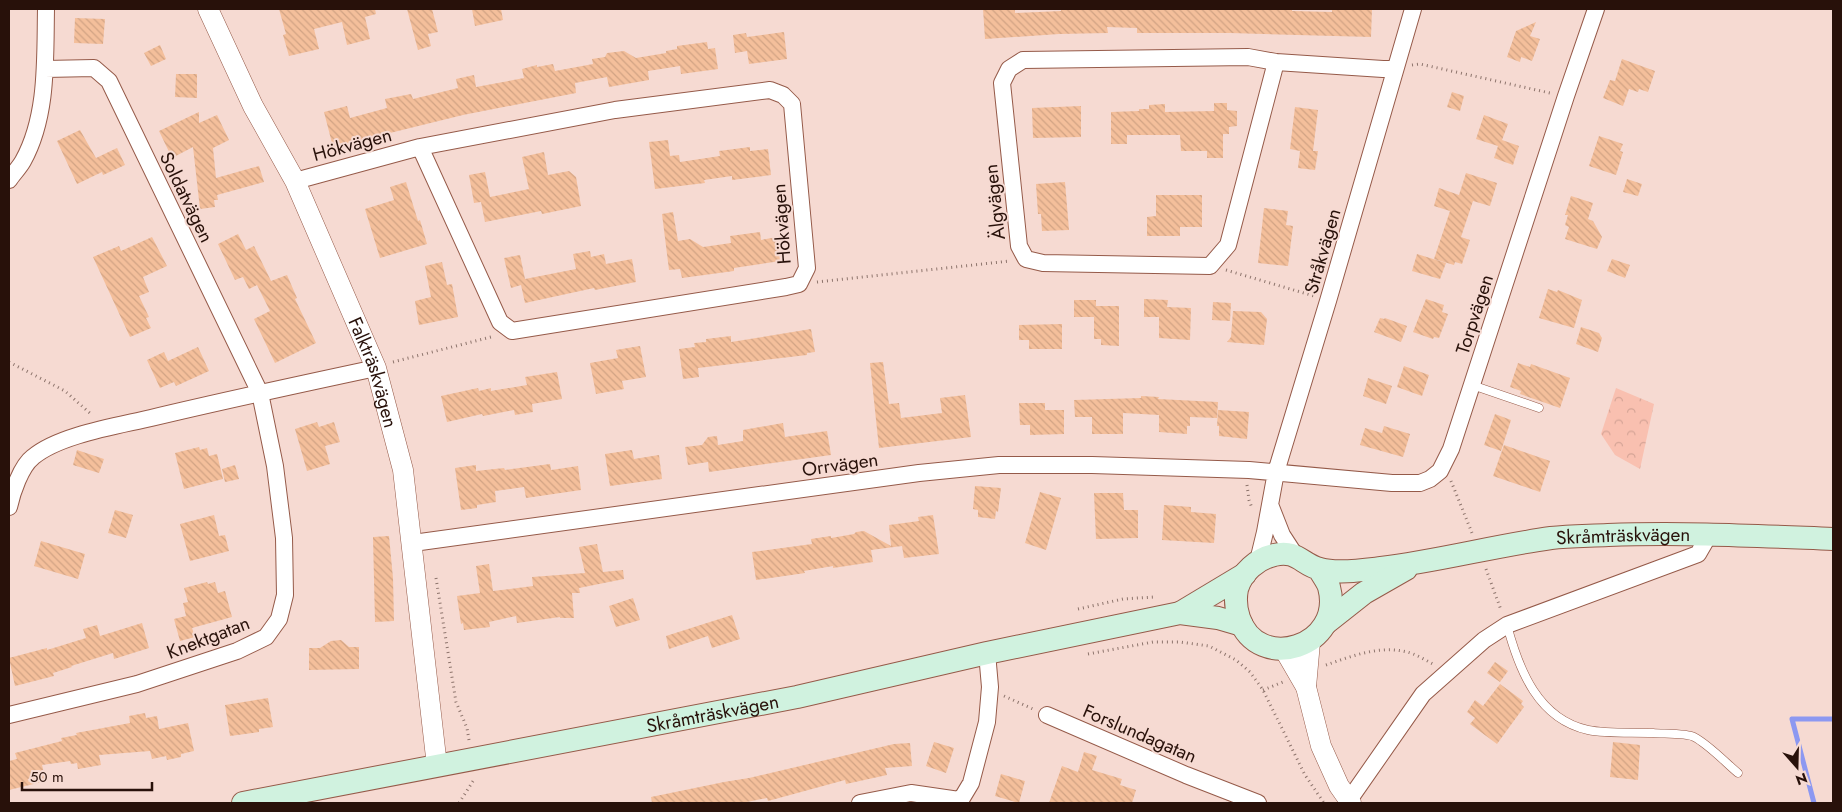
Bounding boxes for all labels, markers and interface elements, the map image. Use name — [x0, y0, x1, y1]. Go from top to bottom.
street label: Hökvägen — [310, 121, 395, 168]
street label: Soldatvägen — [153, 147, 220, 247]
street label: Älgvägen — [977, 163, 1012, 241]
street label: Hökvägen — [765, 183, 798, 265]
street label: Stråkvägen — [1297, 205, 1348, 297]
street label: Torpvägen — [1449, 271, 1500, 358]
street label: Falkträskvägen — [341, 313, 404, 431]
street label: Orrvägen — [800, 446, 880, 483]
street label: Skråmträskvägen — [1555, 521, 1691, 551]
street label: Knektgatan — [163, 609, 254, 666]
street label: Skråmträskvägen — [644, 688, 781, 740]
street label: Forslundagatan — [1079, 697, 1201, 770]
north arrow — [1772, 742, 1822, 792]
scale bar — [22, 760, 152, 792]
text: 50 m — [30, 766, 64, 788]
text: N — [1793, 768, 1810, 791]

